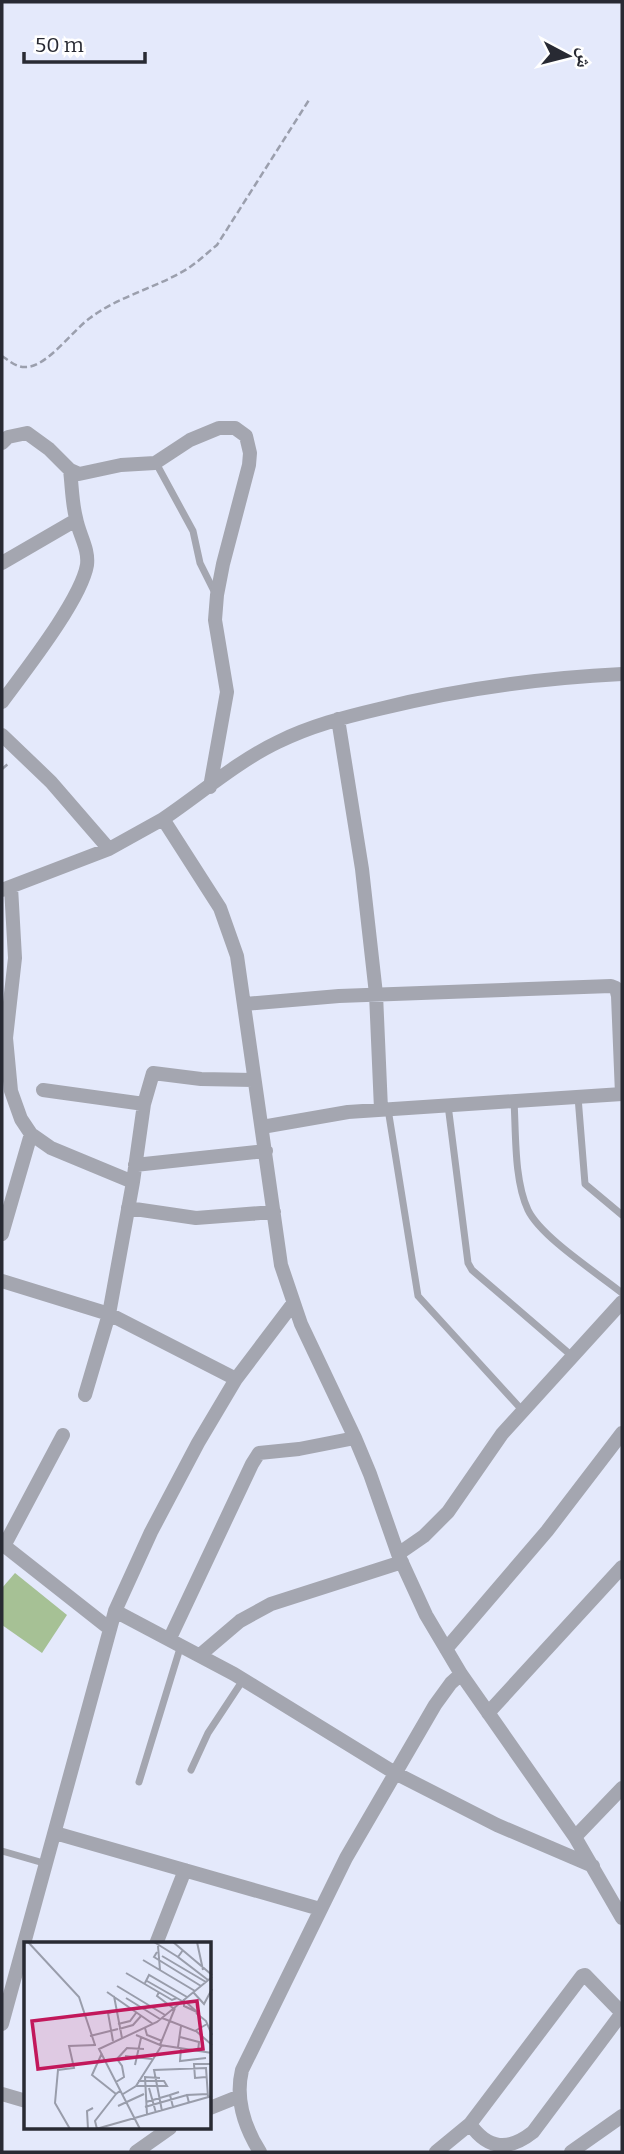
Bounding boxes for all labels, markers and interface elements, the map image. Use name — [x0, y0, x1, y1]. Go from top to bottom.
scale bar — [24, 21, 145, 65]
north arrow — [533, 21, 603, 91]
text: 50 m — [35, 32, 84, 58]
text: ش — [572, 47, 597, 69]
inset map — [24, 1942, 212, 2130]

